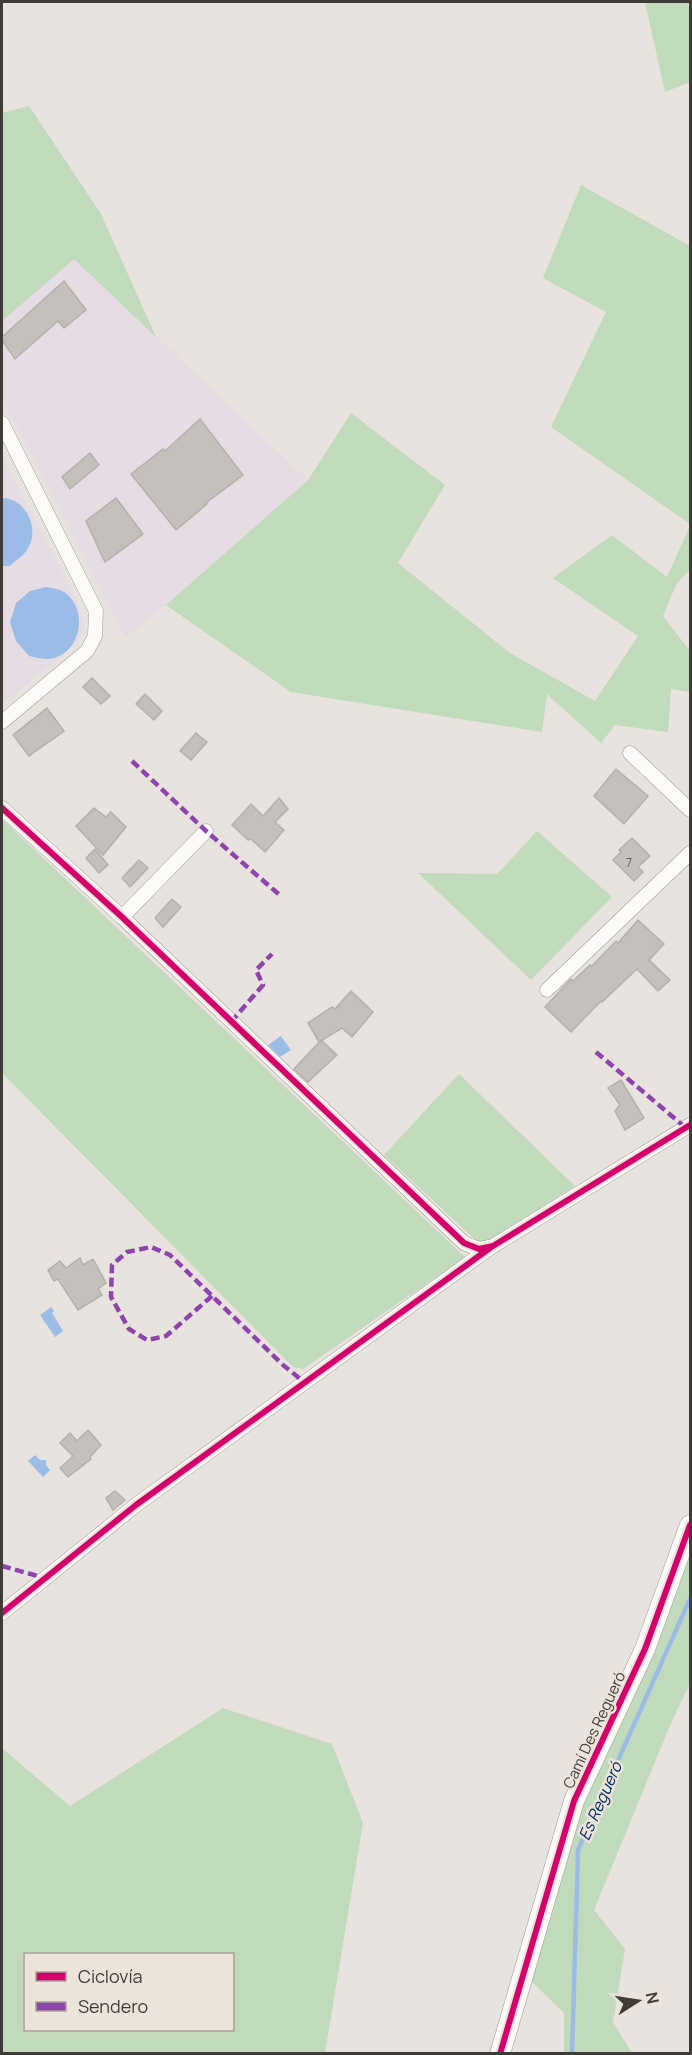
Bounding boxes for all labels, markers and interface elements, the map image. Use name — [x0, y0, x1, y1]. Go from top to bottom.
house number: 7 — [626, 854, 632, 871]
street label: Camí Des Regueró — [558, 1668, 630, 1792]
water label: Es Regueró — [573, 1757, 628, 1844]
legend — [24, 1953, 234, 2031]
text: Ciclovía — [78, 1964, 143, 1988]
north arrow — [608, 1971, 668, 2031]
text: N — [641, 1990, 665, 2006]
text: Sendero — [78, 1994, 148, 2018]

